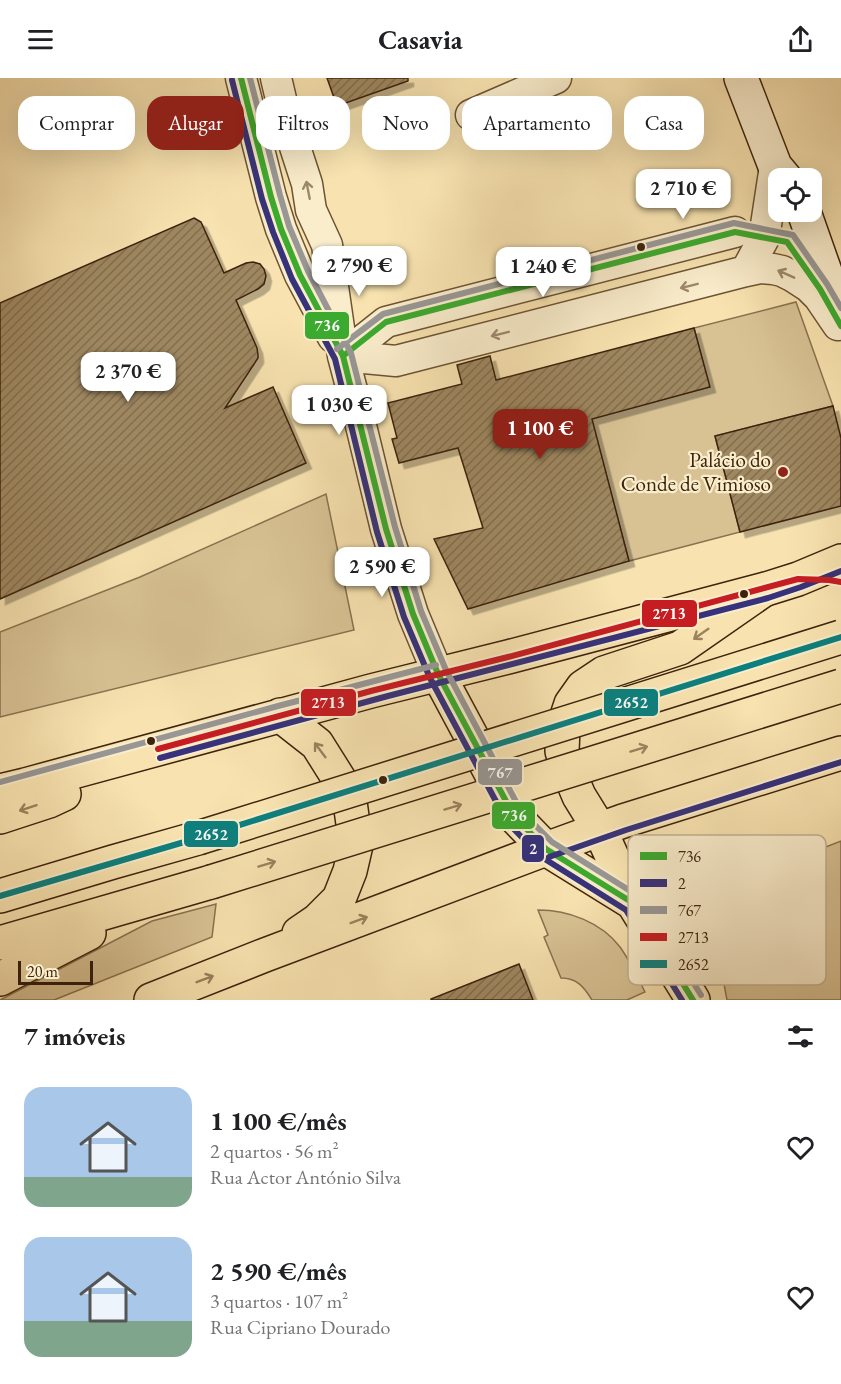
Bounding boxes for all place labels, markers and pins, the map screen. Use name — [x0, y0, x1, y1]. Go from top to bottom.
pin: 2 710 € — [628, 169, 738, 220]
unlabelled marker — [635, 241, 647, 253]
pin: 2 790 € — [304, 246, 414, 297]
pin: 1 240 € — [488, 247, 598, 298]
pin: 2 370 € — [73, 352, 183, 403]
pin: 1 030 € — [284, 385, 394, 436]
pin: 1 100 € — [485, 409, 595, 460]
place label: Palácio do Conde de Vimioso — [621, 446, 771, 497]
marker: Palácio do Conde de Vimioso — [776, 465, 790, 479]
pin: 2 590 € — [327, 547, 437, 598]
unlabelled marker — [738, 588, 750, 600]
unlabelled marker — [145, 735, 157, 747]
unlabelled marker — [377, 774, 389, 786]

